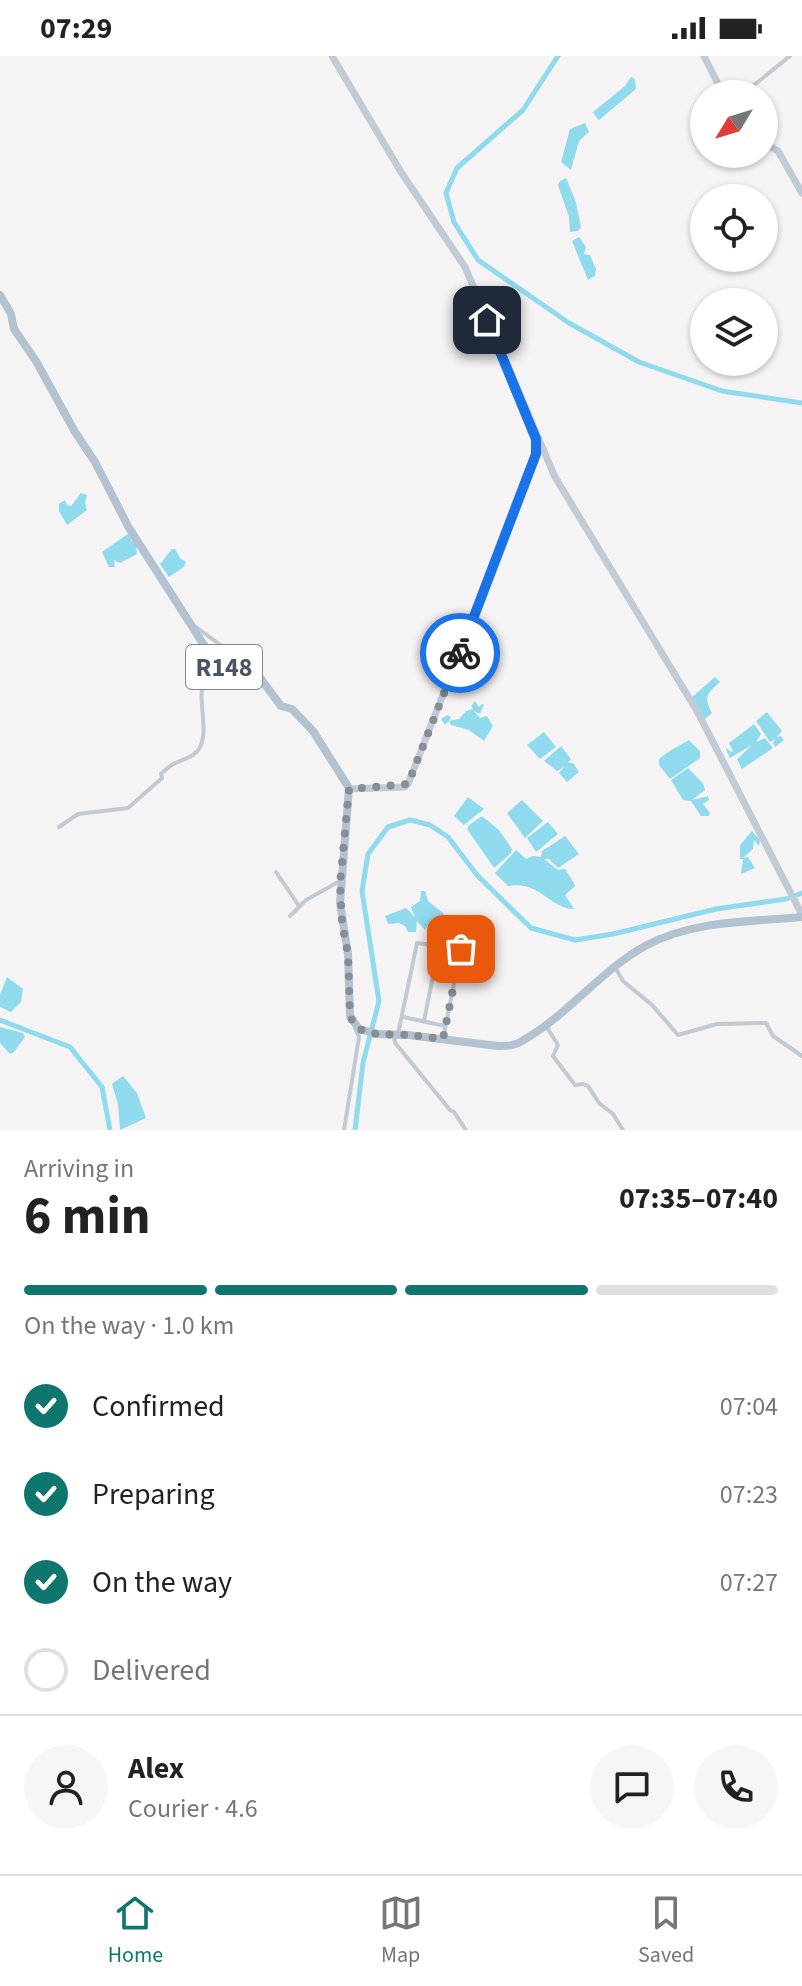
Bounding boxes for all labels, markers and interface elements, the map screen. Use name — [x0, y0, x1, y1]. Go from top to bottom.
text: 07:29 — [40, 7, 112, 50]
north arrow — [690, 80, 778, 168]
map controls — [690, 80, 778, 376]
button: locate — [690, 184, 778, 272]
pin — [453, 286, 521, 354]
button: layers — [690, 288, 778, 376]
icon: home — [465, 298, 509, 342]
courier — [420, 613, 500, 693]
icon: bike — [438, 631, 482, 675]
road number: R148 — [186, 645, 262, 689]
pin — [427, 915, 495, 983]
icon: bag — [439, 927, 483, 971]
text: Arriving in — [24, 1150, 134, 1187]
text: 07:35–07:40 — [619, 1177, 778, 1220]
text: 6 min — [24, 1180, 151, 1254]
text: On the way · 1.0 km — [24, 1307, 234, 1344]
icon: check — [24, 1384, 68, 1428]
text: Confirmed — [92, 1385, 225, 1428]
text: 07:04 — [720, 1388, 778, 1425]
icon: check — [24, 1472, 68, 1516]
text: Preparing — [92, 1473, 215, 1516]
text: 07:23 — [720, 1476, 778, 1513]
icon: check — [24, 1560, 68, 1604]
text: On the way — [92, 1561, 232, 1604]
text: 07:27 — [720, 1564, 778, 1601]
text: Delivered — [92, 1649, 211, 1692]
button: person — [24, 1745, 108, 1829]
button: chat — [590, 1745, 674, 1829]
button: phone — [694, 1745, 778, 1829]
text: Alex — [128, 1747, 184, 1790]
text: Courier · 4.6 — [128, 1790, 258, 1827]
tab: Home — [108, 1891, 163, 1971]
tab: Map — [379, 1891, 423, 1971]
tab: Saved — [638, 1891, 694, 1971]

